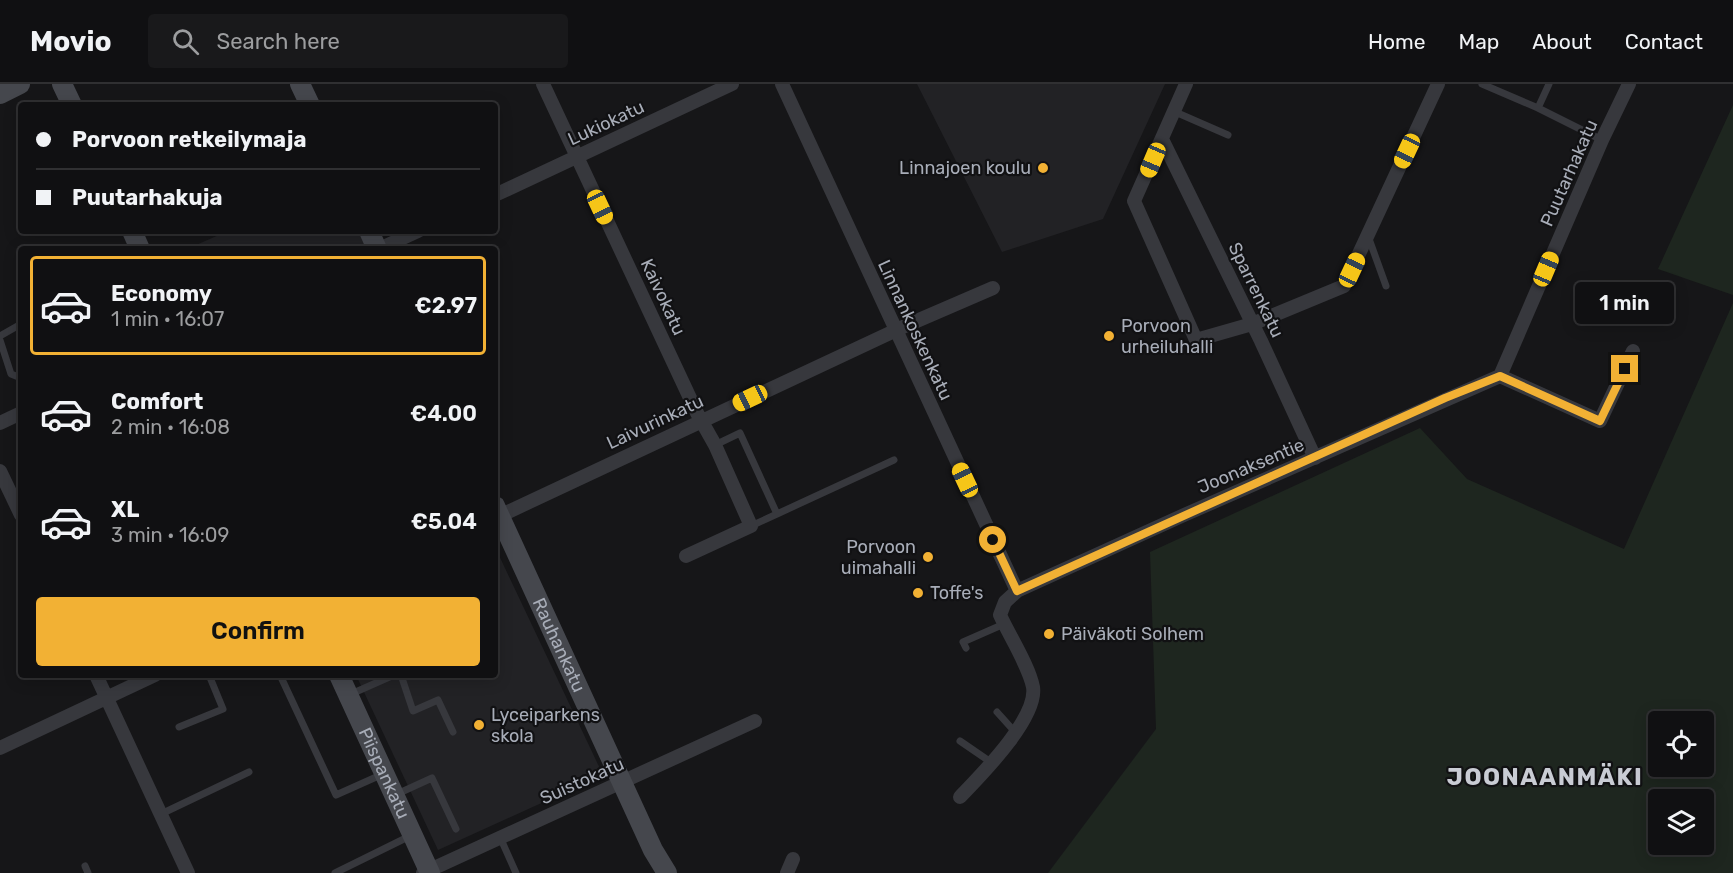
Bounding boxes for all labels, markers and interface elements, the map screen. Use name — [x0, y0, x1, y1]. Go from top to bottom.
search box — [148, 14, 568, 68]
text: Movio — [30, 25, 112, 58]
icon: search — [169, 25, 202, 58]
text: Search here — [217, 28, 340, 55]
text: Home — [1368, 29, 1425, 54]
text: Map — [1458, 29, 1499, 54]
text: About — [1532, 29, 1592, 54]
text: Contact — [1625, 29, 1703, 54]
street label: Lukiokatu — [564, 96, 648, 150]
street label: Puutarhakatu — [1536, 116, 1602, 230]
text: Porvoon retkeilymaja — [72, 126, 306, 153]
car — [1391, 131, 1423, 171]
car — [1138, 140, 1168, 180]
place label: Linnajoen koulu — [899, 157, 1031, 179]
marker: Linnajoen koulu — [1036, 161, 1050, 175]
text: Puutarhakuja — [72, 184, 222, 211]
car — [584, 187, 616, 227]
street label: Sparrenkatu — [1223, 239, 1289, 341]
car — [1531, 249, 1561, 289]
car — [1336, 250, 1368, 290]
street label: Kaivokatu — [636, 255, 690, 339]
street label: Linnankoskenkatu — [873, 256, 957, 404]
icon: car — [39, 279, 93, 333]
text: Economy — [111, 280, 212, 307]
callout: 1 min — [1576, 282, 1674, 324]
text: 1 min — [1599, 291, 1650, 315]
text: €2.97 — [415, 292, 477, 319]
text: 1 min · 16:07 — [111, 307, 224, 331]
place label: Porvoon urheiluhalli — [1121, 315, 1213, 358]
marker: Porvoon urheiluhalli — [1102, 329, 1116, 343]
route end — [1611, 355, 1638, 382]
car — [730, 382, 770, 414]
icon: car — [39, 387, 93, 441]
text: Comfort — [111, 388, 203, 415]
street label: Laivurinkatu — [603, 390, 707, 454]
text: €4.00 — [410, 400, 477, 427]
text: 2 min · 16:08 — [111, 415, 230, 439]
street label: Joonaksentie — [1194, 434, 1308, 498]
car — [949, 460, 981, 500]
icon: car — [39, 495, 93, 549]
text: XL — [111, 496, 139, 523]
text: €5.04 — [411, 508, 477, 535]
text: 3 min · 16:09 — [111, 523, 229, 547]
route start — [979, 526, 1006, 553]
place label: Porvoon uimahalli — [841, 536, 916, 579]
marker: Porvoon uimahalli — [921, 550, 935, 564]
place label: Toffe's — [930, 582, 983, 604]
marker: Toffe's — [911, 586, 925, 600]
street label: Rauhankatu — [528, 594, 590, 696]
button: Confirm — [36, 597, 480, 666]
place label: Päiväkoti Solhem — [1061, 623, 1204, 645]
marker: Päiväkoti Solhem — [1042, 627, 1056, 641]
place label: Lyceiparkens skola — [491, 704, 600, 747]
map controls — [1648, 711, 1714, 855]
button: locate — [1648, 711, 1714, 777]
marker: Lyceiparkens skola — [472, 718, 486, 732]
street label: Piispankatu — [354, 724, 415, 822]
street label: Suistokatu — [537, 753, 627, 809]
district label: JOONAANMÄKI — [1447, 763, 1643, 791]
button: layers — [1648, 789, 1714, 855]

